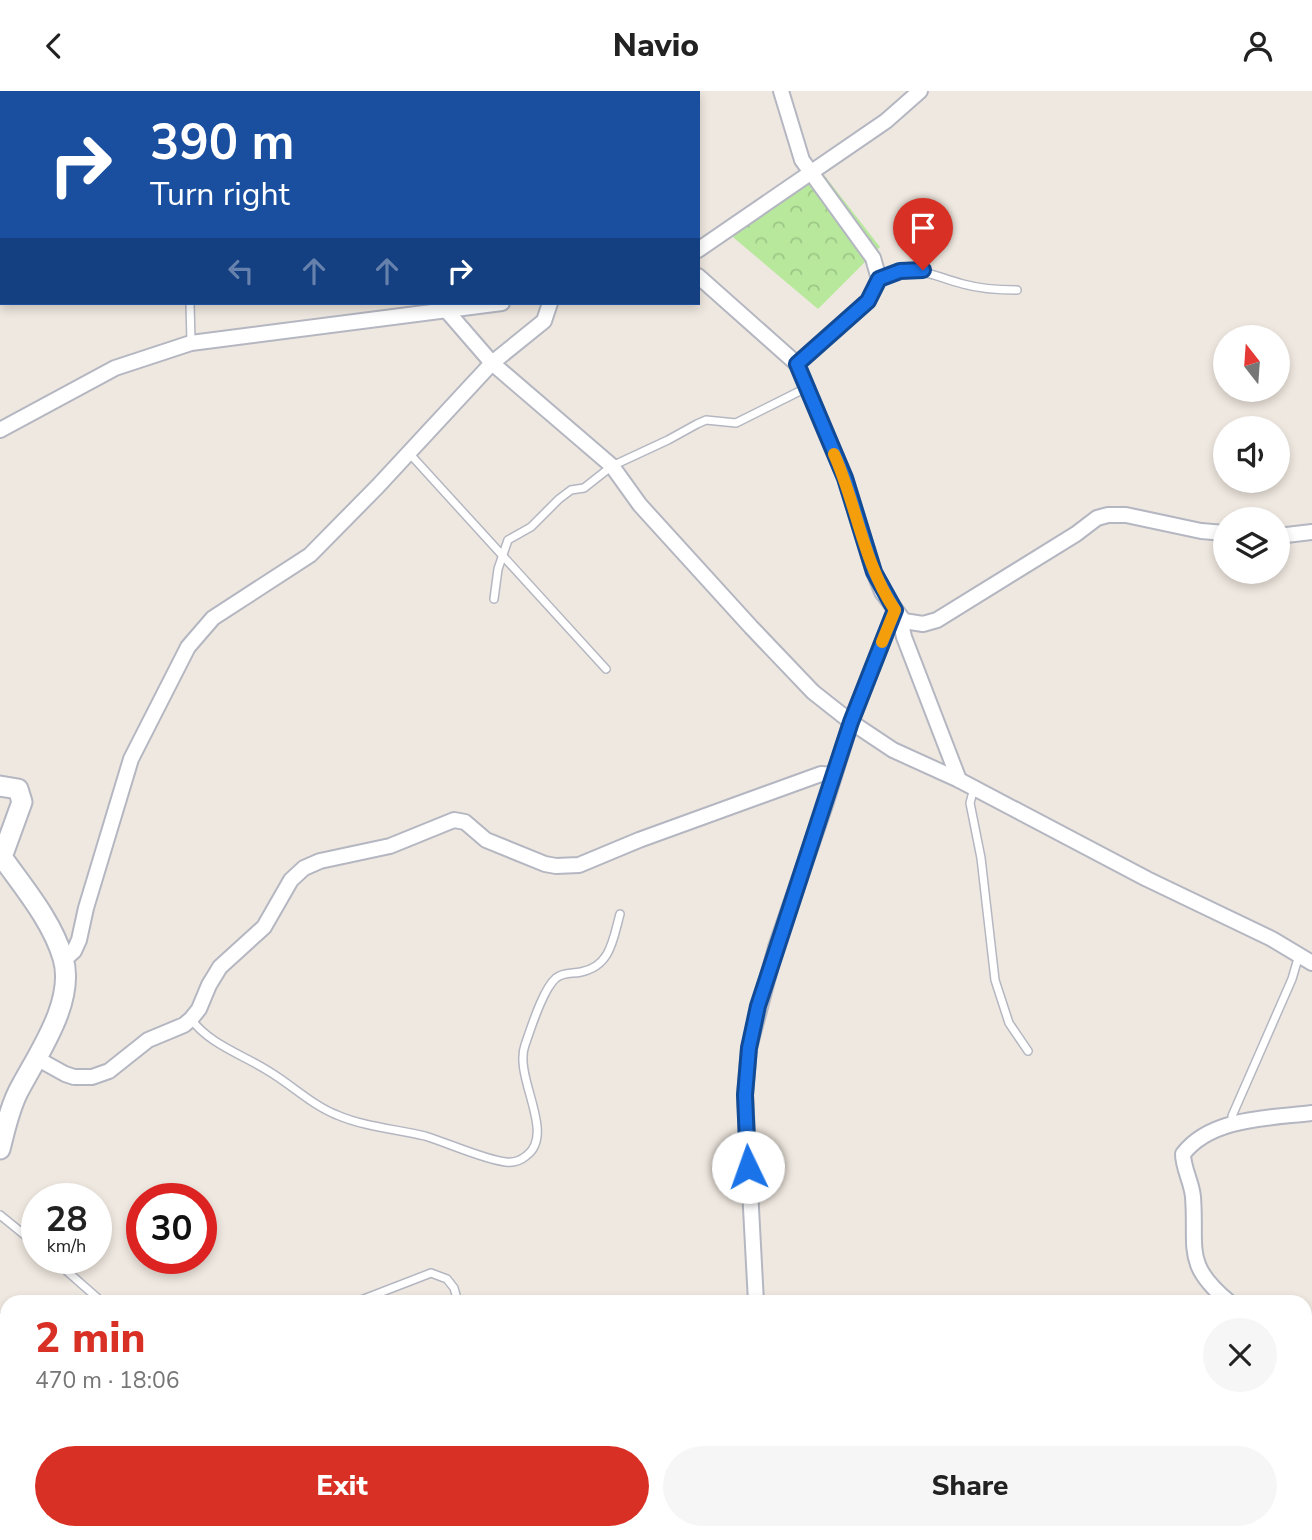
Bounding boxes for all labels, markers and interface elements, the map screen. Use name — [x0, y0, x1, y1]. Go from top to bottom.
text: Navio — [613, 24, 699, 67]
icon: back — [35, 27, 73, 65]
icon: person — [1239, 27, 1277, 65]
text: 390 m — [150, 109, 294, 176]
icon: right — [35, 119, 126, 210]
text: Turn right — [150, 173, 290, 216]
pin — [893, 198, 953, 270]
icon: arrive — [904, 209, 942, 247]
icon: left — [222, 252, 260, 290]
icon: ahead — [295, 252, 333, 290]
icon: ahead — [368, 252, 406, 290]
icon: right — [441, 252, 479, 290]
north arrow — [1213, 325, 1290, 403]
map controls — [1213, 325, 1290, 584]
button: sound — [1213, 416, 1290, 493]
button: layers — [1213, 507, 1290, 584]
position arrow — [711, 1130, 785, 1204]
speed limit sign: 30 — [126, 1183, 217, 1274]
text: 28 — [45, 1196, 88, 1243]
text: km/h — [47, 1234, 86, 1258]
text: 2 min — [35, 1310, 145, 1367]
button: close — [1203, 1318, 1277, 1392]
text: 470 m · 18:06 — [35, 1365, 180, 1396]
button: Exit — [35, 1446, 649, 1526]
button: Share — [663, 1446, 1277, 1526]

